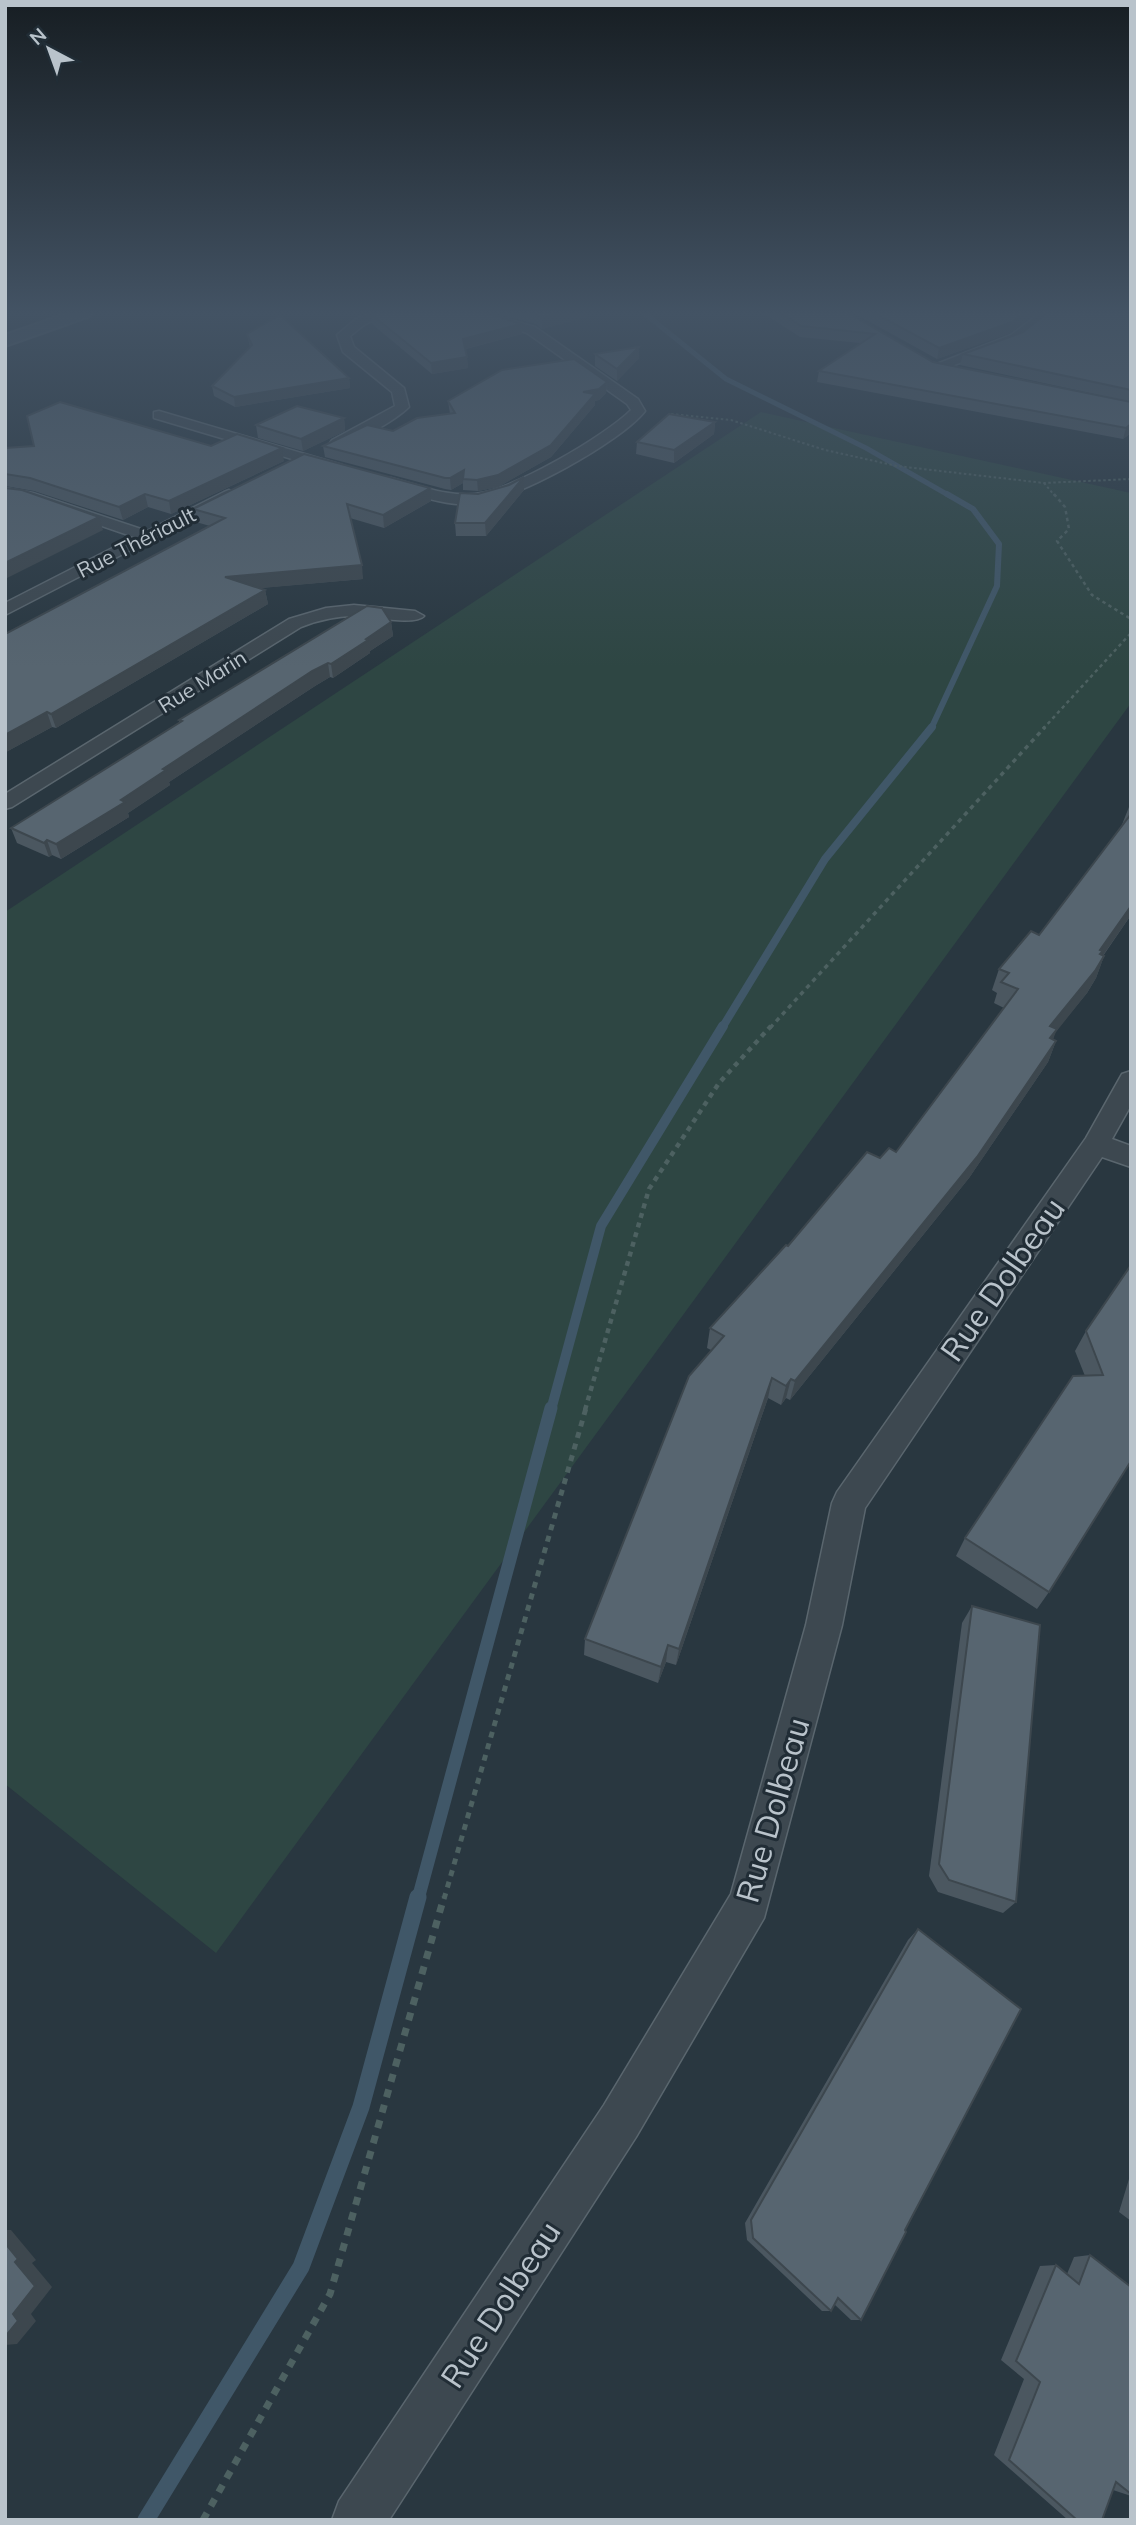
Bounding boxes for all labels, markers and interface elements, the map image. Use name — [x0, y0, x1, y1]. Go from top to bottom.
north arrow — [14, 14, 84, 84]
text: N — [25, 22, 51, 50]
street label: Rue Thériault — [72, 501, 200, 583]
street label: Rue Marin — [153, 644, 251, 718]
street label: Rue Dolbeau — [931, 1190, 1073, 1368]
street label: Rue Dolbeau — [727, 1713, 817, 1907]
street label: Rue Dolbeau — [431, 2213, 569, 2395]

